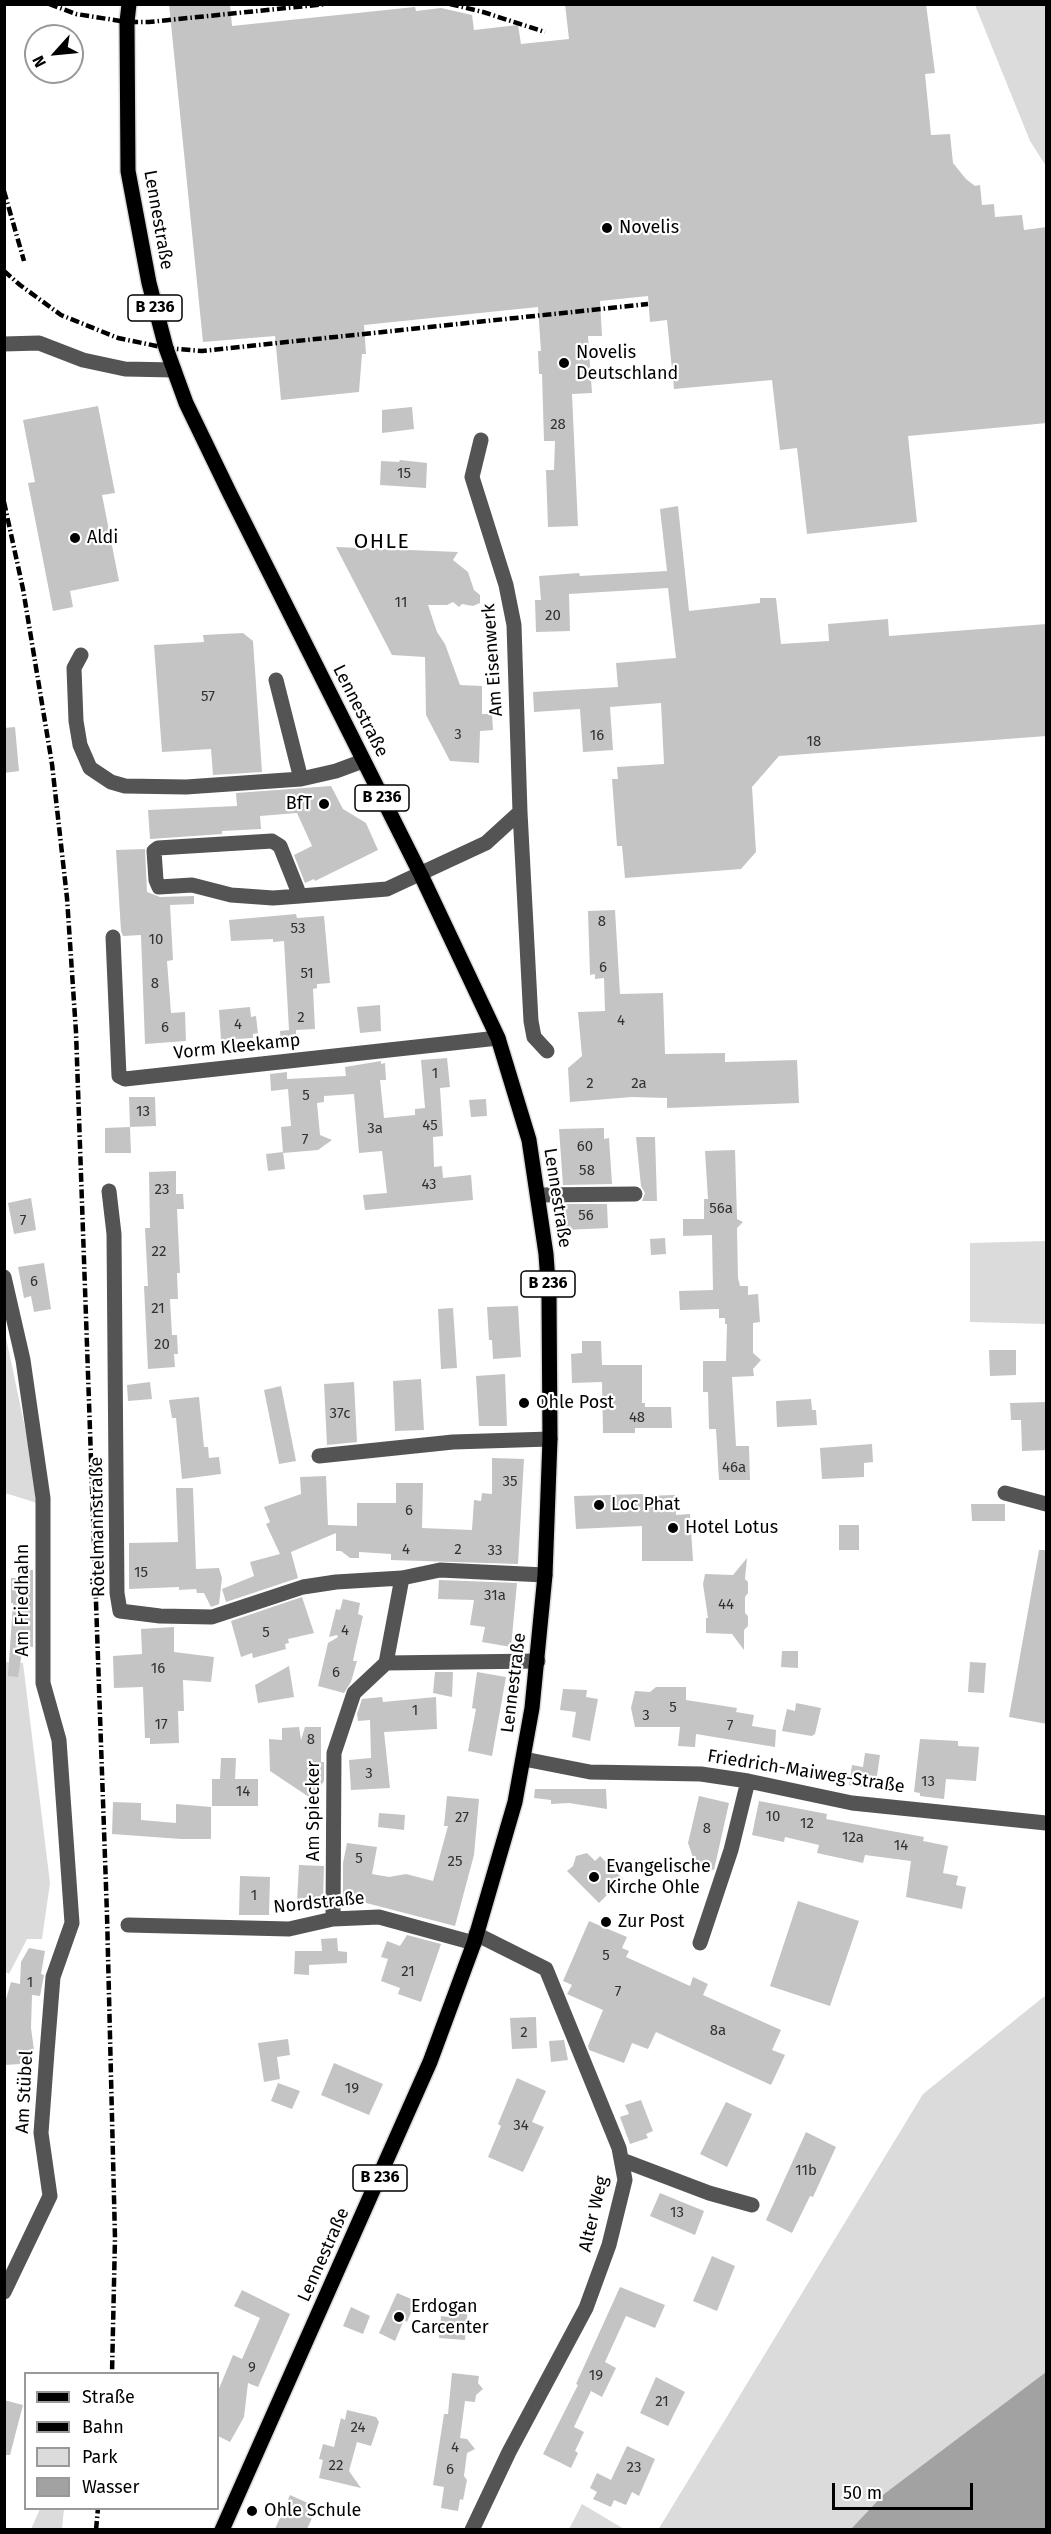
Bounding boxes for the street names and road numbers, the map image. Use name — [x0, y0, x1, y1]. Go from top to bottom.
street label: Lennestraße — [139, 169, 177, 271]
road number: B 236 — [128, 295, 182, 321]
street label: Am Eisenwerk — [478, 603, 508, 717]
street label: Lennestraße — [328, 661, 392, 761]
road number: B 236 — [355, 785, 409, 811]
street label: Vorm Kleekamp — [172, 1030, 302, 1064]
street label: Lennestraße — [538, 1147, 576, 1249]
road number: B 236 — [521, 1271, 575, 1297]
street label: Rötelmannstraße — [86, 1457, 110, 1597]
street label: Am Friedhahn — [12, 1544, 34, 1656]
street label: Lennestraße — [497, 1632, 531, 1734]
street label: Friedrich-Maiweg-Straße — [706, 1746, 906, 1798]
street label: Am Spiecker — [303, 1761, 325, 1861]
street label: Nordstraße — [272, 1887, 366, 1919]
street label: Am Stübel — [12, 2050, 38, 2134]
road number: B 236 — [353, 2165, 407, 2191]
street label: Alter Weg — [575, 2174, 613, 2254]
street label: Lennestraße — [294, 2205, 354, 2305]

